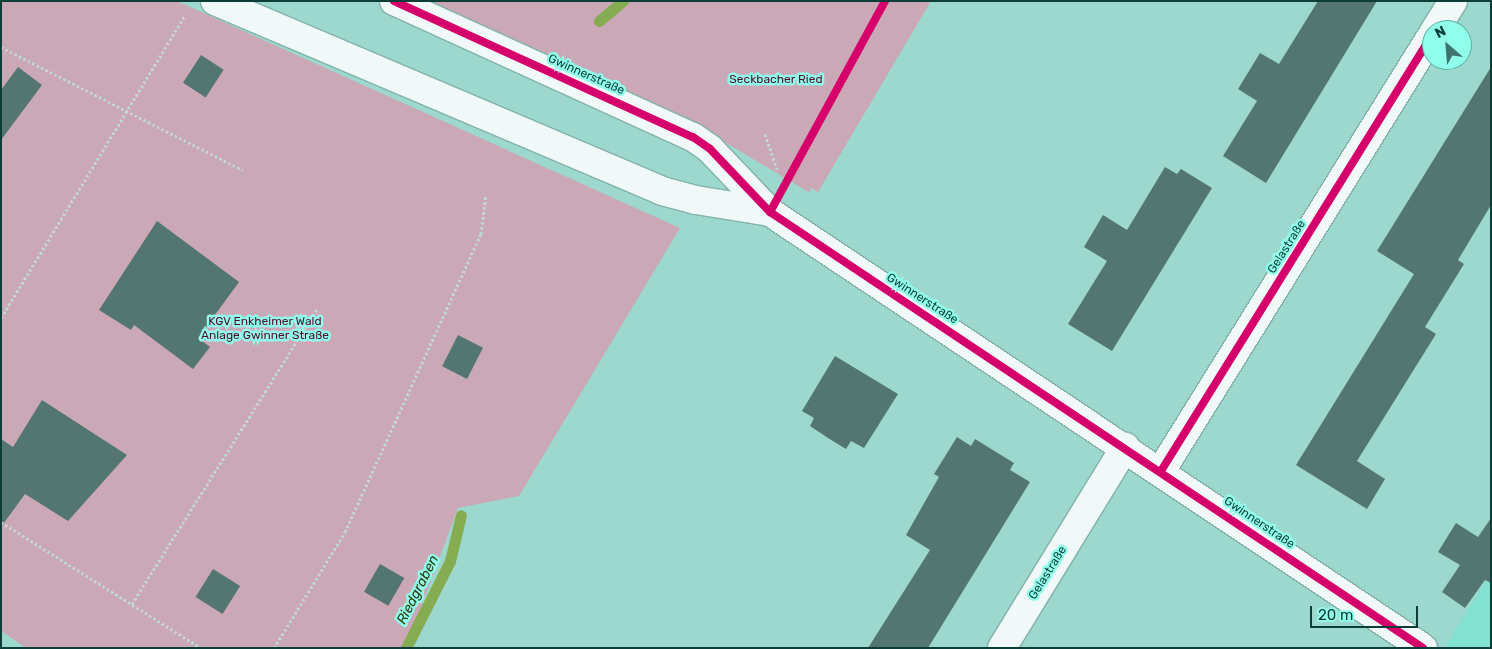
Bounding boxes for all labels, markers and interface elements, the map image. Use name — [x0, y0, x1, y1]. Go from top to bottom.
north arrow — [1422, 20, 1472, 70]
text: N — [1432, 22, 1449, 42]
street label: Gwinnerstraße — [546, 52, 626, 98]
park label: Seckbacher Ried — [729, 73, 823, 87]
street label: Gelastraße — [1265, 218, 1309, 276]
street label: Gwinnerstraße — [884, 271, 960, 327]
park label: KGV Enkheimer Wald Anlage Gwinner Straße — [201, 315, 329, 343]
street label: Gwinnerstraße — [1221, 494, 1297, 552]
street label: Gelastraße — [1026, 544, 1070, 602]
water label: Riedgraben — [393, 553, 443, 627]
scale bar — [1312, 596, 1420, 628]
text: 20 m — [1318, 606, 1353, 624]

